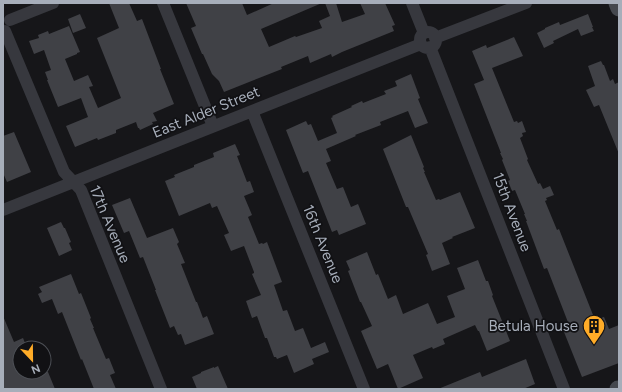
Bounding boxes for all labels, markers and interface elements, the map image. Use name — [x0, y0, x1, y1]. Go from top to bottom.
street label: East Alder Street — [150, 82, 263, 142]
street label: 15th Avenue — [489, 170, 535, 254]
street label: 17th Avenue — [86, 182, 134, 266]
street label: 16th Avenue — [299, 202, 347, 286]
building icon: Betula House — [581, 313, 607, 346]
place label: Betula House — [488, 317, 578, 335]
north arrow — [12, 340, 52, 380]
text: N — [29, 361, 42, 376]

